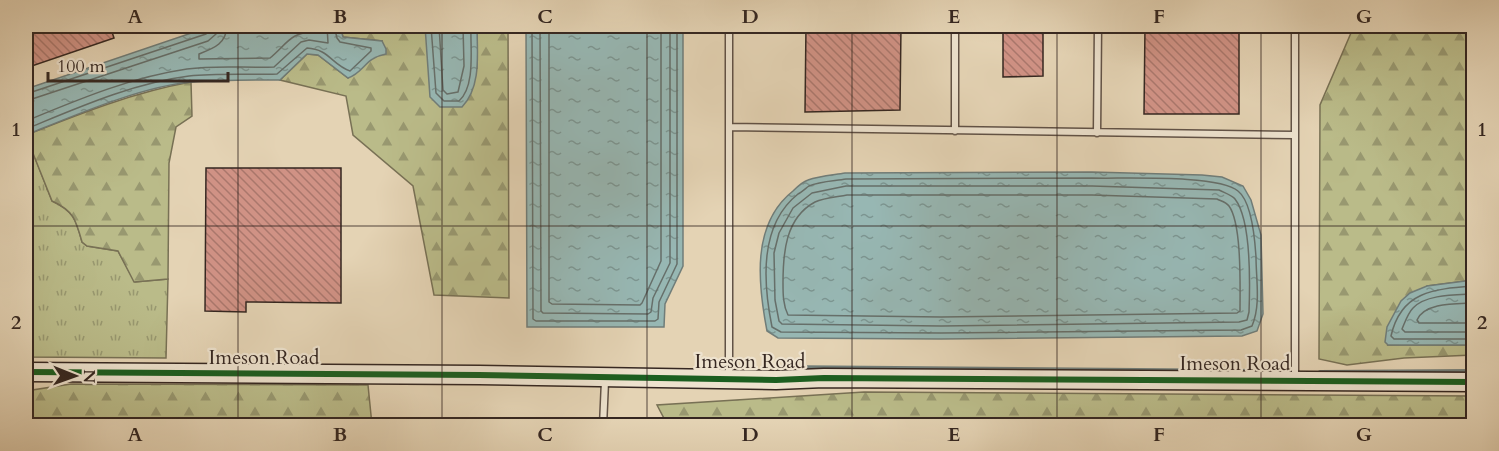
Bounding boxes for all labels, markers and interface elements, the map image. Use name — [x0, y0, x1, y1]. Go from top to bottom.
text: A — [127, 3, 143, 30]
text: B — [333, 3, 347, 30]
text: C — [537, 3, 553, 30]
text: D — [741, 3, 759, 30]
text: E — [948, 3, 960, 30]
text: F — [1153, 3, 1165, 30]
text: G — [1356, 3, 1372, 30]
scale bar — [48, 45, 228, 83]
text: 100 m — [57, 54, 105, 79]
text: 1 — [11, 116, 21, 143]
text: 1 — [1477, 116, 1487, 143]
text: 2 — [11, 309, 21, 336]
text: 2 — [1477, 309, 1487, 336]
street label: Imeson Road — [208, 344, 320, 371]
north arrow — [45, 346, 105, 406]
street label: Imeson Road — [694, 348, 806, 375]
street label: Imeson Road — [1179, 350, 1291, 377]
text: N — [78, 369, 100, 383]
text: A — [127, 421, 143, 448]
text: B — [333, 421, 347, 448]
text: C — [537, 421, 553, 448]
text: D — [741, 421, 759, 448]
text: E — [948, 421, 960, 448]
text: F — [1153, 421, 1165, 448]
text: G — [1356, 421, 1372, 448]

